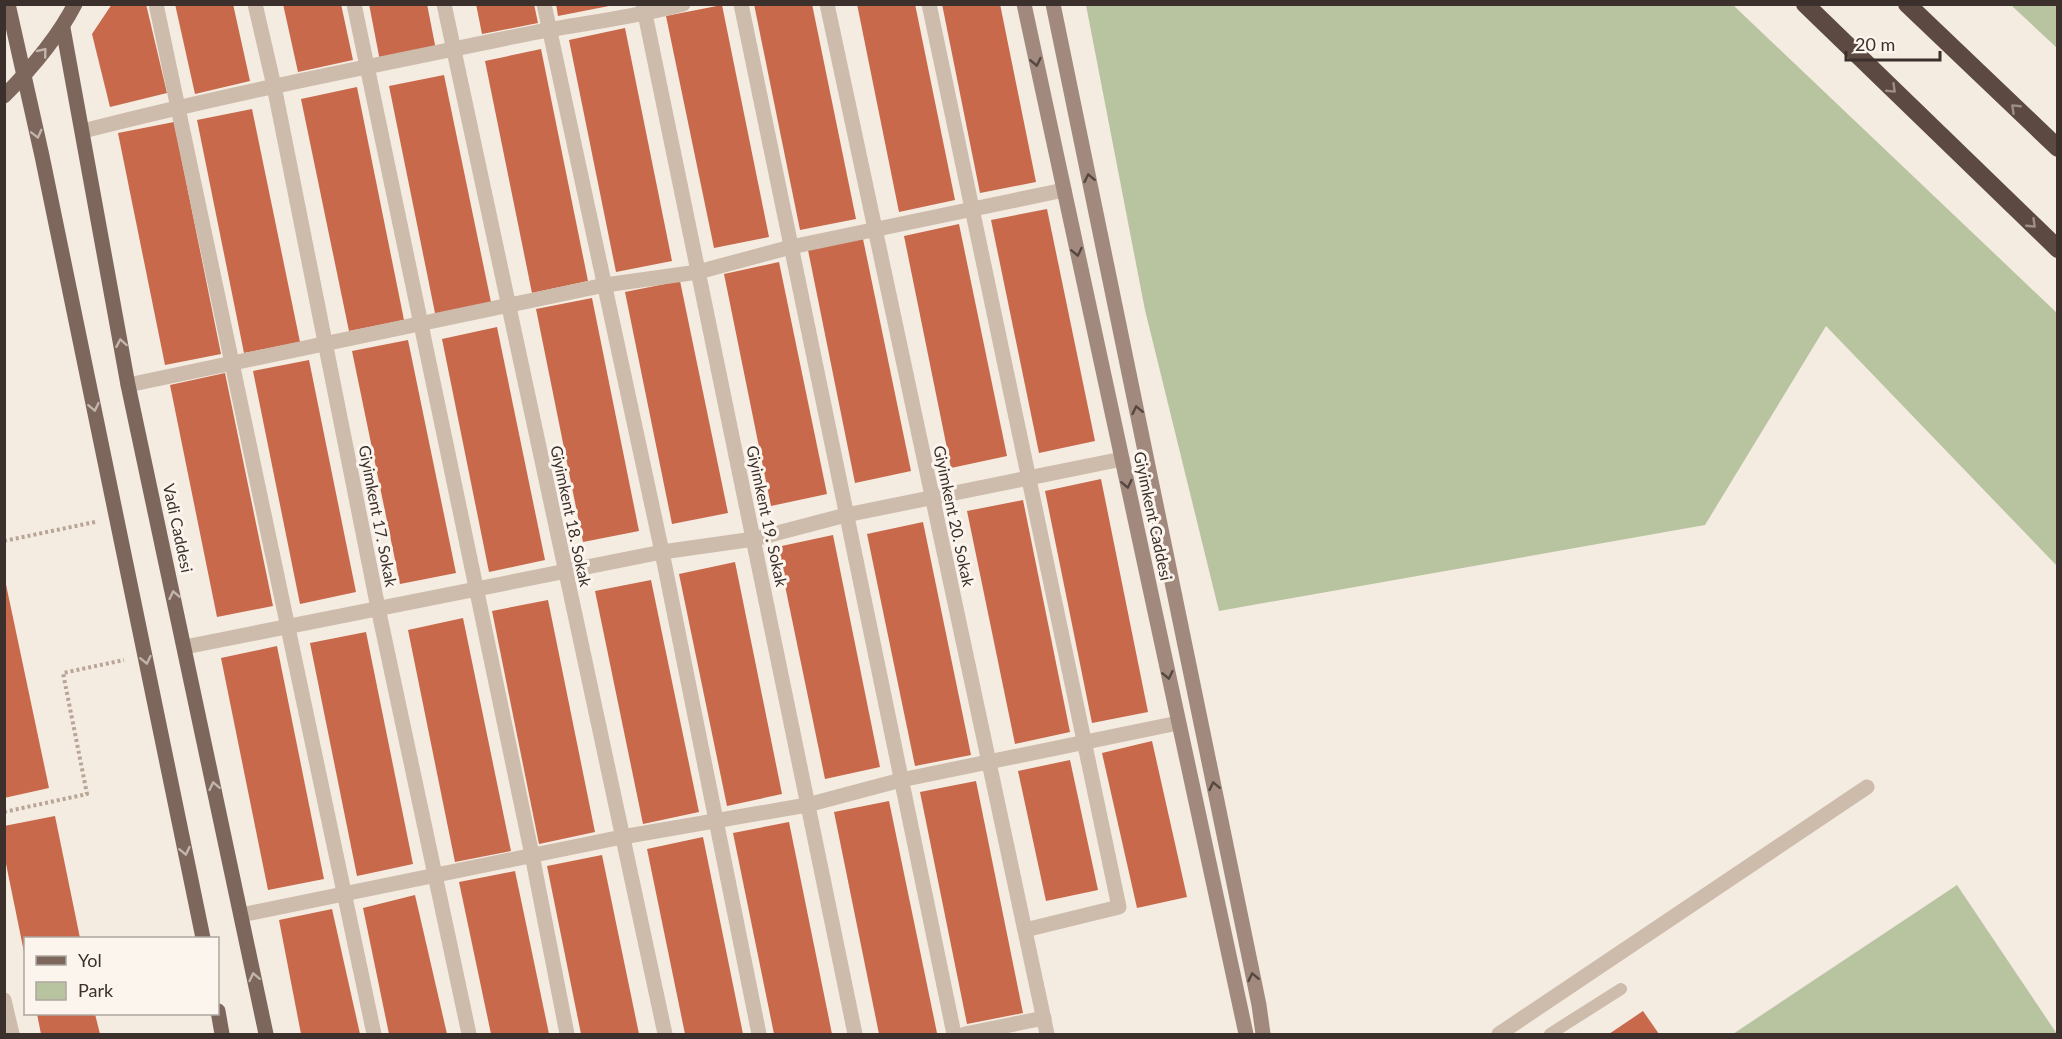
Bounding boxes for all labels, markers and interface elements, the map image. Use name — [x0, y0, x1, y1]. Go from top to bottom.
scale bar — [1846, 24, 1940, 62]
text: 20 m — [1855, 33, 1895, 55]
one-way arrow — [36, 48, 47, 59]
one-way arrow — [1029, 56, 1042, 66]
one-way arrow — [1885, 81, 1896, 92]
one-way arrow — [2012, 104, 2022, 115]
one-way arrow — [30, 129, 43, 139]
one-way arrow — [1083, 173, 1096, 183]
one-way arrow — [2025, 217, 2036, 228]
one-way arrow — [1070, 247, 1083, 257]
one-way arrow — [115, 338, 128, 348]
one-way arrow — [87, 402, 100, 412]
one-way arrow — [1131, 405, 1144, 415]
street label: Giyimkent 17. Sokak — [355, 443, 402, 589]
street label: Giyimkent 18. Sokak — [547, 444, 596, 589]
street label: Giyimkent 19. Sokak — [743, 444, 792, 589]
street label: Giyimkent 20. Sokak — [930, 444, 979, 589]
street label: Giyimkent Caddesi — [1131, 450, 1176, 582]
one-way arrow — [1120, 479, 1133, 489]
street label: Vadi Caddesi — [160, 482, 197, 574]
one-way arrow — [168, 591, 181, 601]
one-way arrow — [138, 654, 151, 664]
one-way arrow — [1161, 669, 1174, 679]
one-way arrow — [1208, 781, 1221, 791]
one-way arrow — [208, 782, 221, 792]
one-way arrow — [178, 845, 191, 855]
legend — [24, 937, 219, 1015]
text: Yol — [78, 949, 102, 971]
one-way arrow — [1247, 972, 1260, 982]
one-way arrow — [248, 973, 261, 983]
text: Park — [78, 979, 114, 1001]

